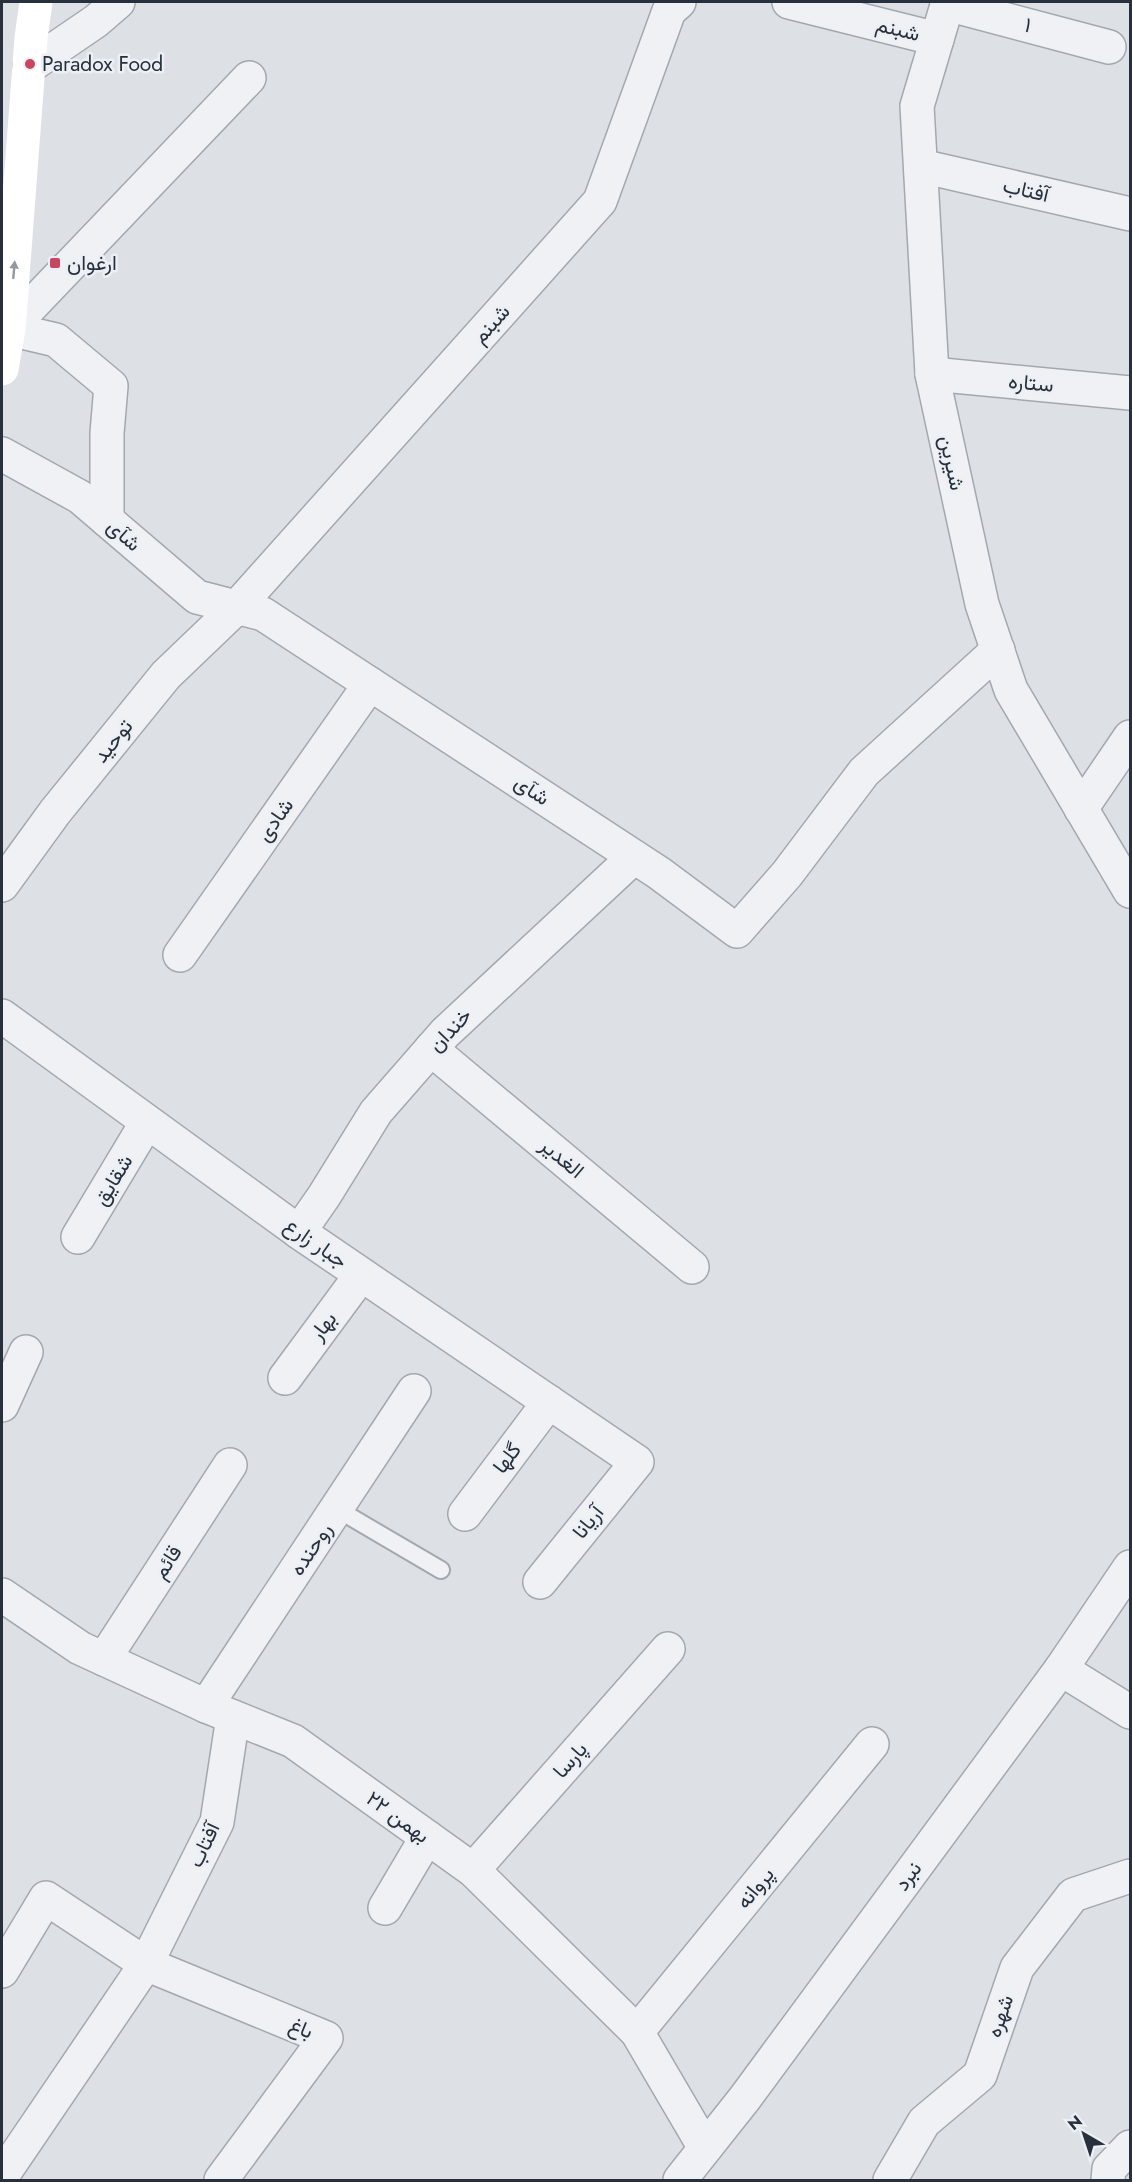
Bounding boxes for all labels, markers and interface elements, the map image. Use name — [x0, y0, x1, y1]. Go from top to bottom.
street label: شبنم — [873, 9, 923, 49]
street label: ۱ — [1021, 10, 1035, 40]
place label: Paradox Food — [42, 49, 163, 79]
marker: Paradox Food — [23, 57, 37, 71]
street label: آفتاب — [1000, 170, 1054, 210]
place label: ارغوان — [67, 248, 117, 278]
marker: ارغوان — [48, 256, 62, 270]
one-way arrow — [9, 260, 19, 279]
street label: شبنم — [465, 298, 517, 350]
street label: ستاره — [1007, 366, 1055, 400]
street label: شیرین — [932, 433, 972, 493]
street label: شآی — [100, 512, 148, 558]
street label: توحید — [86, 713, 140, 769]
street label: شآی — [508, 767, 556, 813]
street label: شادی — [249, 792, 301, 848]
street label: خندان — [421, 1001, 479, 1059]
street label: الغدیر — [533, 1130, 591, 1185]
street label: شقایق — [86, 1149, 140, 1211]
street label: جبار زارع — [278, 1210, 354, 1276]
street label: بهار — [302, 1305, 344, 1348]
street label: گلها — [485, 1436, 529, 1480]
street label: آریانا — [565, 1497, 612, 1545]
street label: روحنده — [282, 1516, 340, 1582]
street label: قائم — [145, 1539, 189, 1585]
street label: پارسا — [546, 1735, 594, 1785]
street label: ۲۲ بهمن — [360, 1784, 436, 1850]
street label: آفتاب — [181, 1816, 228, 1872]
street label: نبرد — [887, 1855, 929, 1897]
street label: پروانه — [729, 1861, 781, 1915]
street label: شهره — [979, 1991, 1021, 2041]
street label: باغ — [284, 2010, 318, 2046]
north arrow — [1054, 2104, 1114, 2164]
text: N — [1063, 2110, 1087, 2136]

